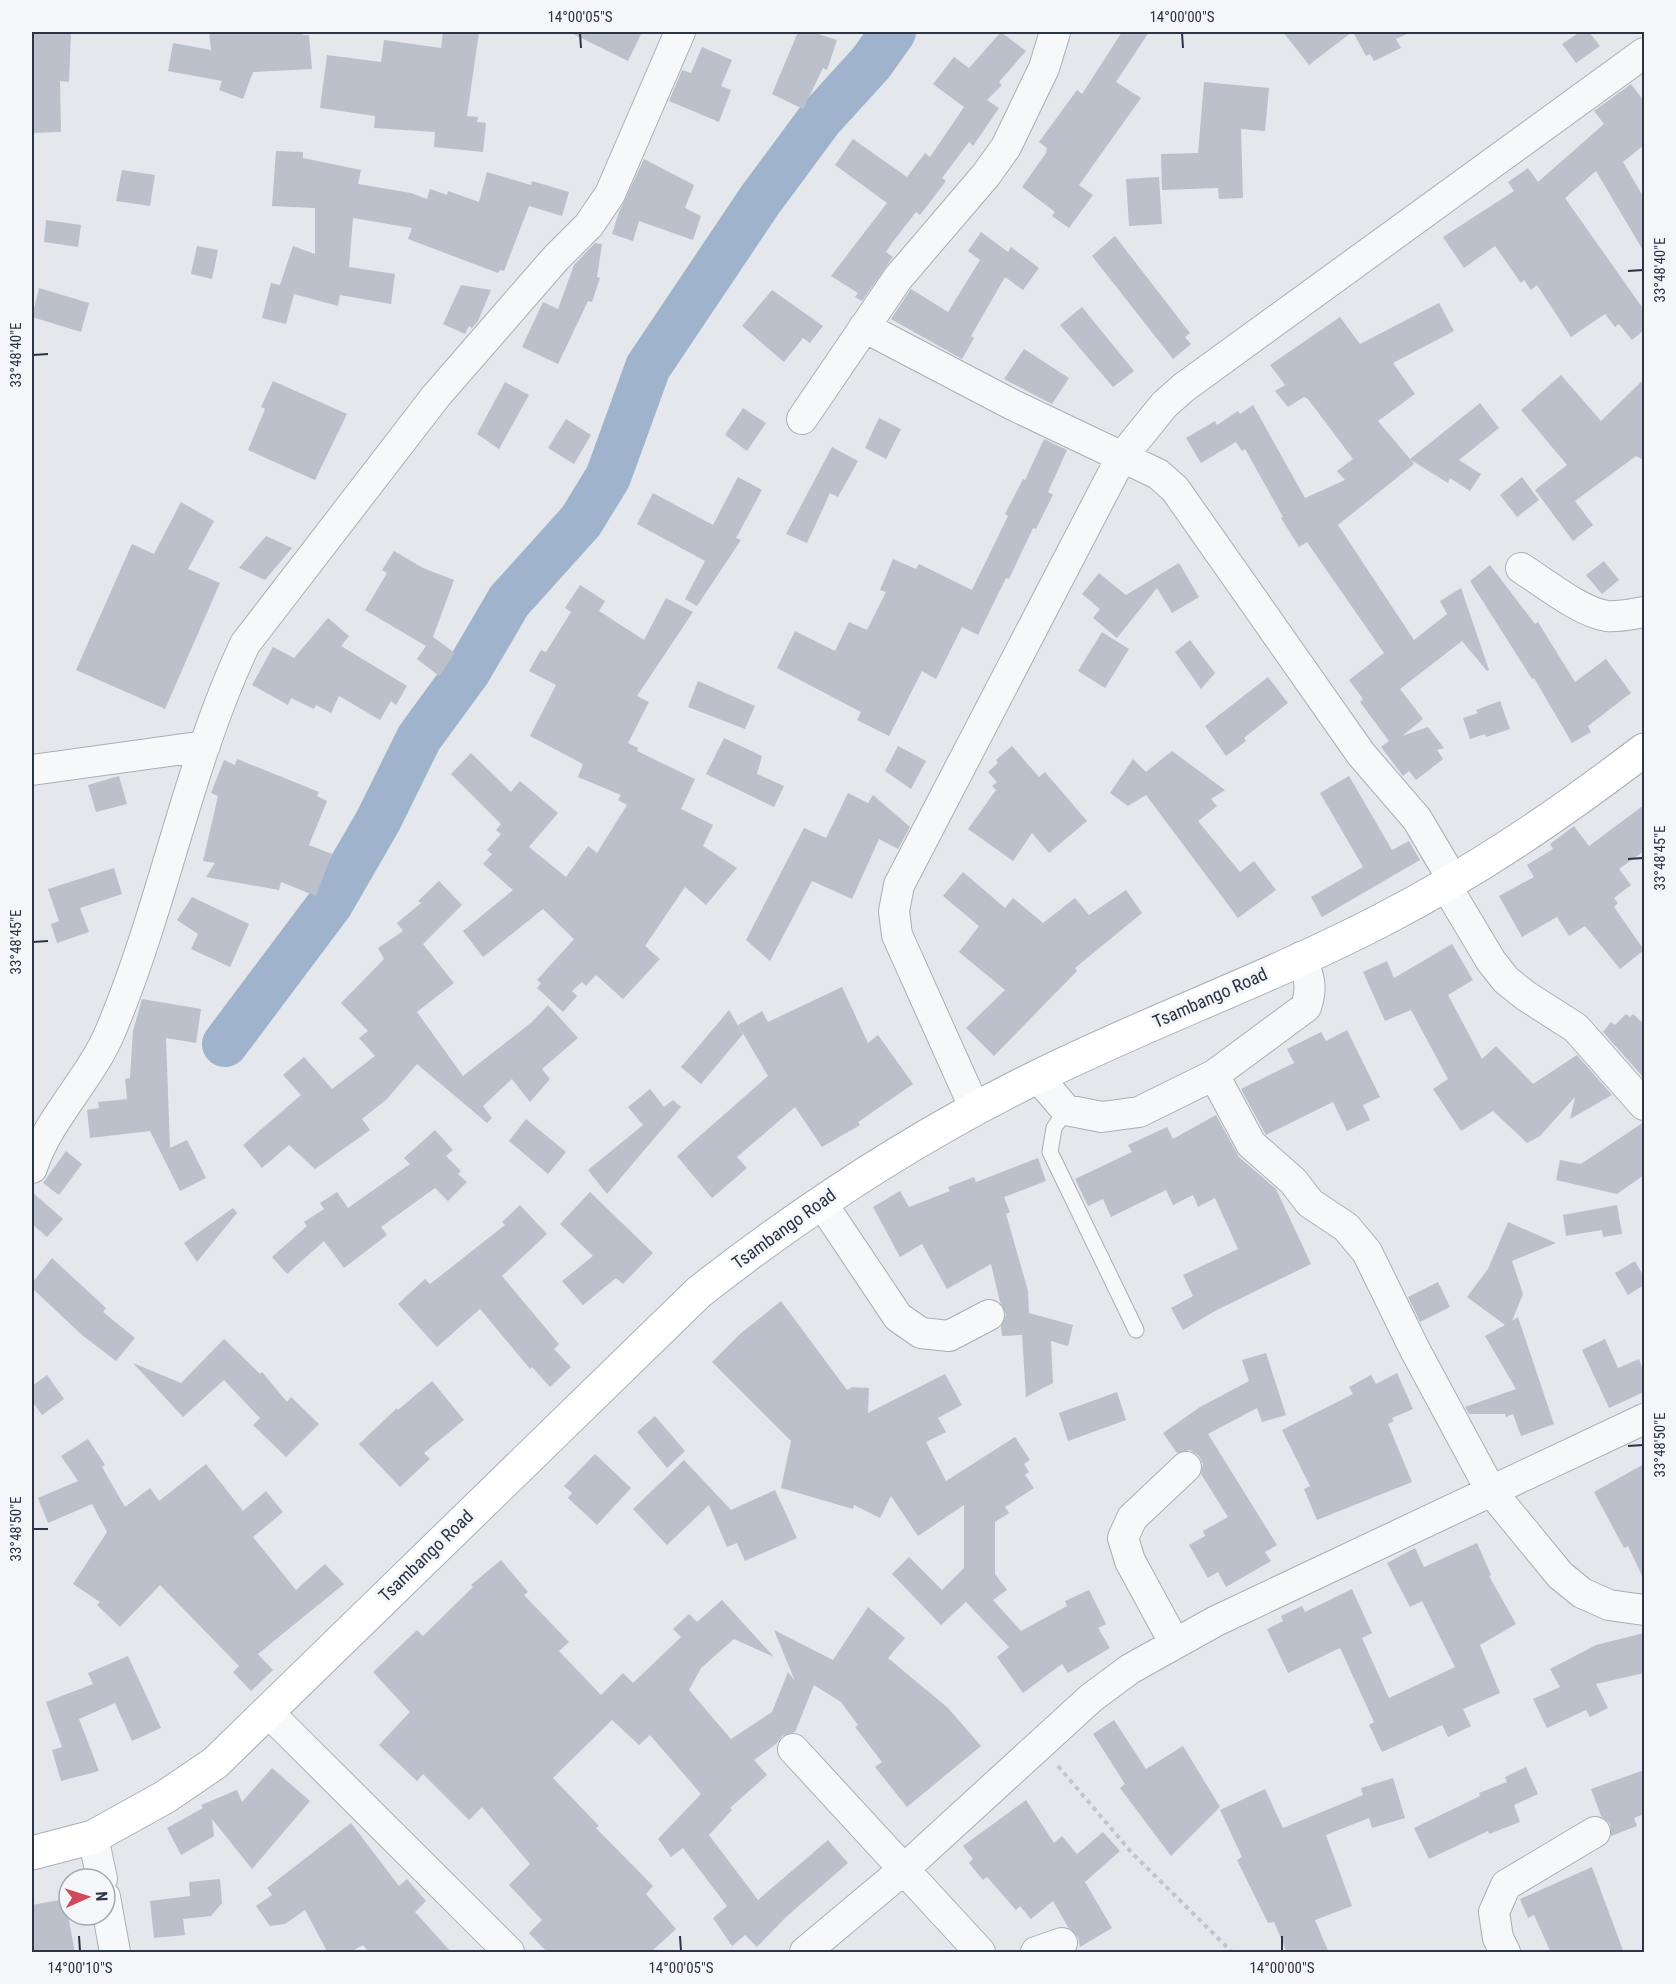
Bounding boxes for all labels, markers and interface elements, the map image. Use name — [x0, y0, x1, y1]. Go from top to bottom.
text: 14°00'05"S — [547, 8, 613, 26]
text: 14°00'00"S — [1149, 8, 1215, 26]
text: 33°48'40"E — [1651, 238, 1669, 302]
text: 33°48'40"E — [7, 323, 25, 387]
text: 33°48'45"E — [1651, 826, 1669, 890]
text: 33°48'45"E — [7, 910, 25, 974]
street label: Tsambango Road — [1149, 963, 1270, 1032]
street label: Tsambango Road — [728, 1184, 840, 1273]
text: 33°48'50"E — [1651, 1413, 1669, 1477]
text: 33°48'50"E — [7, 1497, 25, 1561]
street label: Tsambango Road — [374, 1505, 477, 1606]
north arrow — [57, 1867, 117, 1927]
text: N — [92, 1891, 111, 1902]
text: 14°00'10"S — [47, 1959, 113, 1977]
text: 14°00'05"S — [648, 1959, 714, 1977]
text: 14°00'00"S — [1249, 1959, 1315, 1977]

